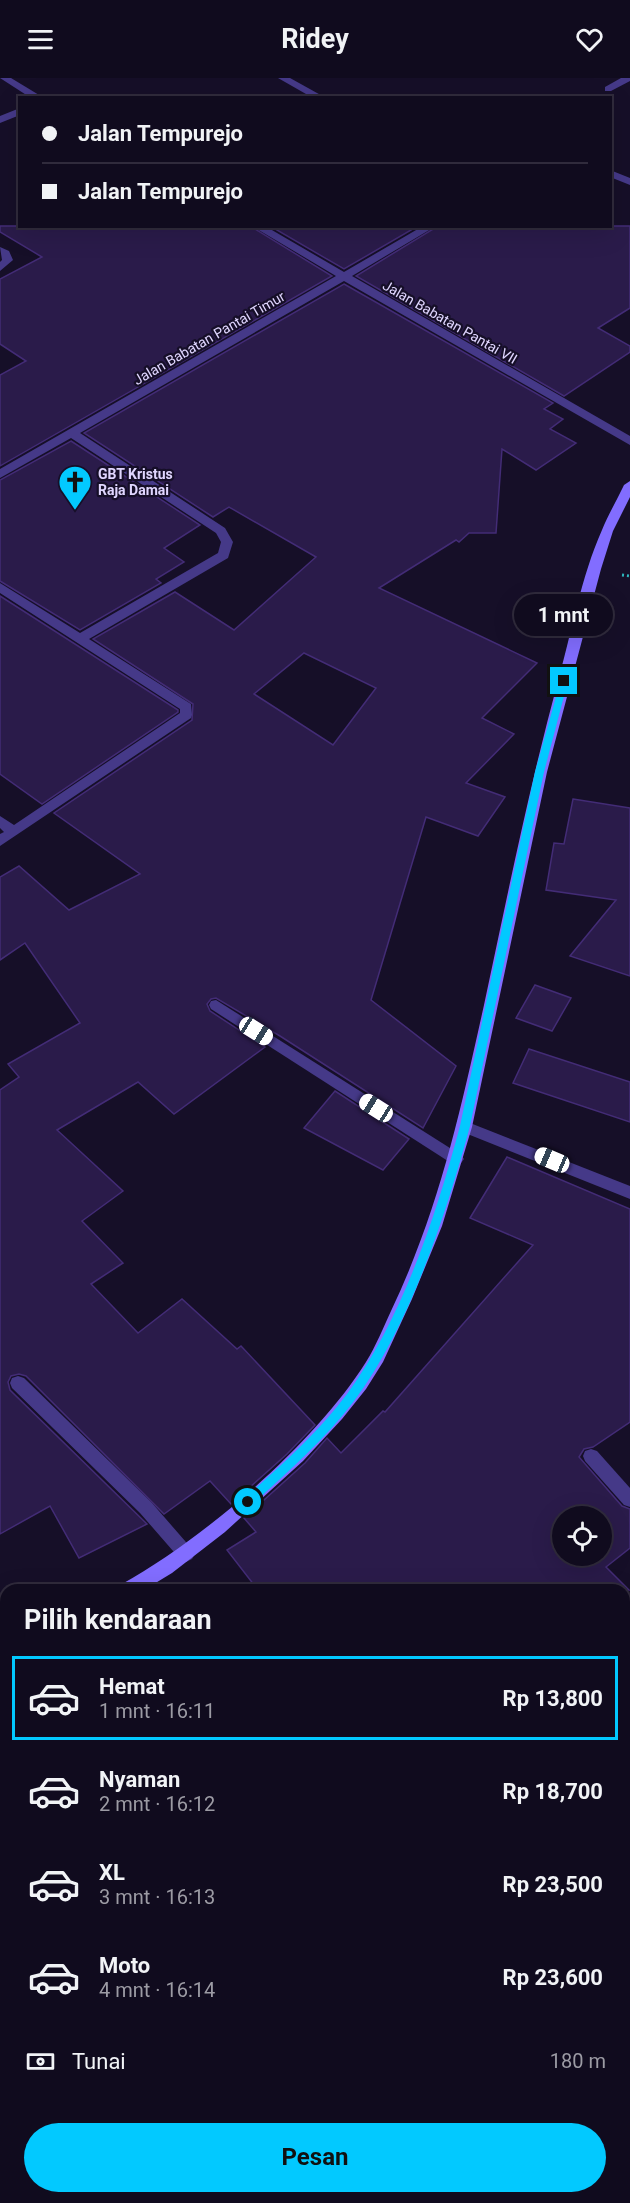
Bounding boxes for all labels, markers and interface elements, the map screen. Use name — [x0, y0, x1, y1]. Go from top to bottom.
icon: menu — [24, 23, 57, 56]
text: Ridey — [281, 23, 349, 55]
icon: heart — [573, 23, 606, 56]
text: Jalan Tempurejo — [78, 121, 243, 146]
text: Jalan Tempurejo — [78, 179, 243, 204]
street label: Jalan Babatan Pantai VII — [380, 277, 520, 367]
street label: Jalan Babatan Pantai Timur — [130, 288, 288, 388]
church icon: GBT Kristus Raja Damai — [57, 464, 93, 511]
place label: GBT Kristus Raja Damai — [98, 466, 173, 498]
callout: 1 mnt — [514, 594, 614, 636]
text: 1 mnt — [538, 603, 589, 627]
route end — [550, 667, 577, 694]
car — [236, 1014, 276, 1048]
car — [356, 1091, 396, 1125]
car — [532, 1145, 572, 1175]
route start — [234, 1488, 261, 1515]
map controls — [552, 1506, 612, 1566]
button: locate — [552, 1506, 612, 1566]
text: Pilih kendaraan — [24, 1604, 212, 1636]
icon: car — [27, 1671, 81, 1725]
text: Hemat — [99, 1674, 165, 1699]
text: Rp 13,800 — [503, 1686, 603, 1711]
text: 1 mnt · 16:11 — [99, 1699, 215, 1723]
icon: car — [27, 1764, 81, 1818]
text: Nyaman — [99, 1767, 180, 1792]
text: Rp 18,700 — [503, 1779, 603, 1804]
text: 2 mnt · 16:12 — [99, 1792, 215, 1816]
icon: car — [27, 1857, 81, 1911]
text: XL — [99, 1860, 125, 1885]
text: Rp 23,500 — [503, 1872, 603, 1897]
text: 3 mnt · 16:13 — [99, 1885, 215, 1909]
icon: car — [27, 1950, 81, 2004]
text: Moto — [99, 1953, 150, 1978]
text: Rp 23,600 — [503, 1965, 603, 1990]
text: 4 mnt · 16:14 — [99, 1978, 215, 2002]
icon: cash — [24, 2045, 57, 2078]
text: Tunai — [72, 2049, 126, 2074]
text: 180 m — [550, 2049, 606, 2073]
button: Pesan — [24, 2123, 606, 2192]

